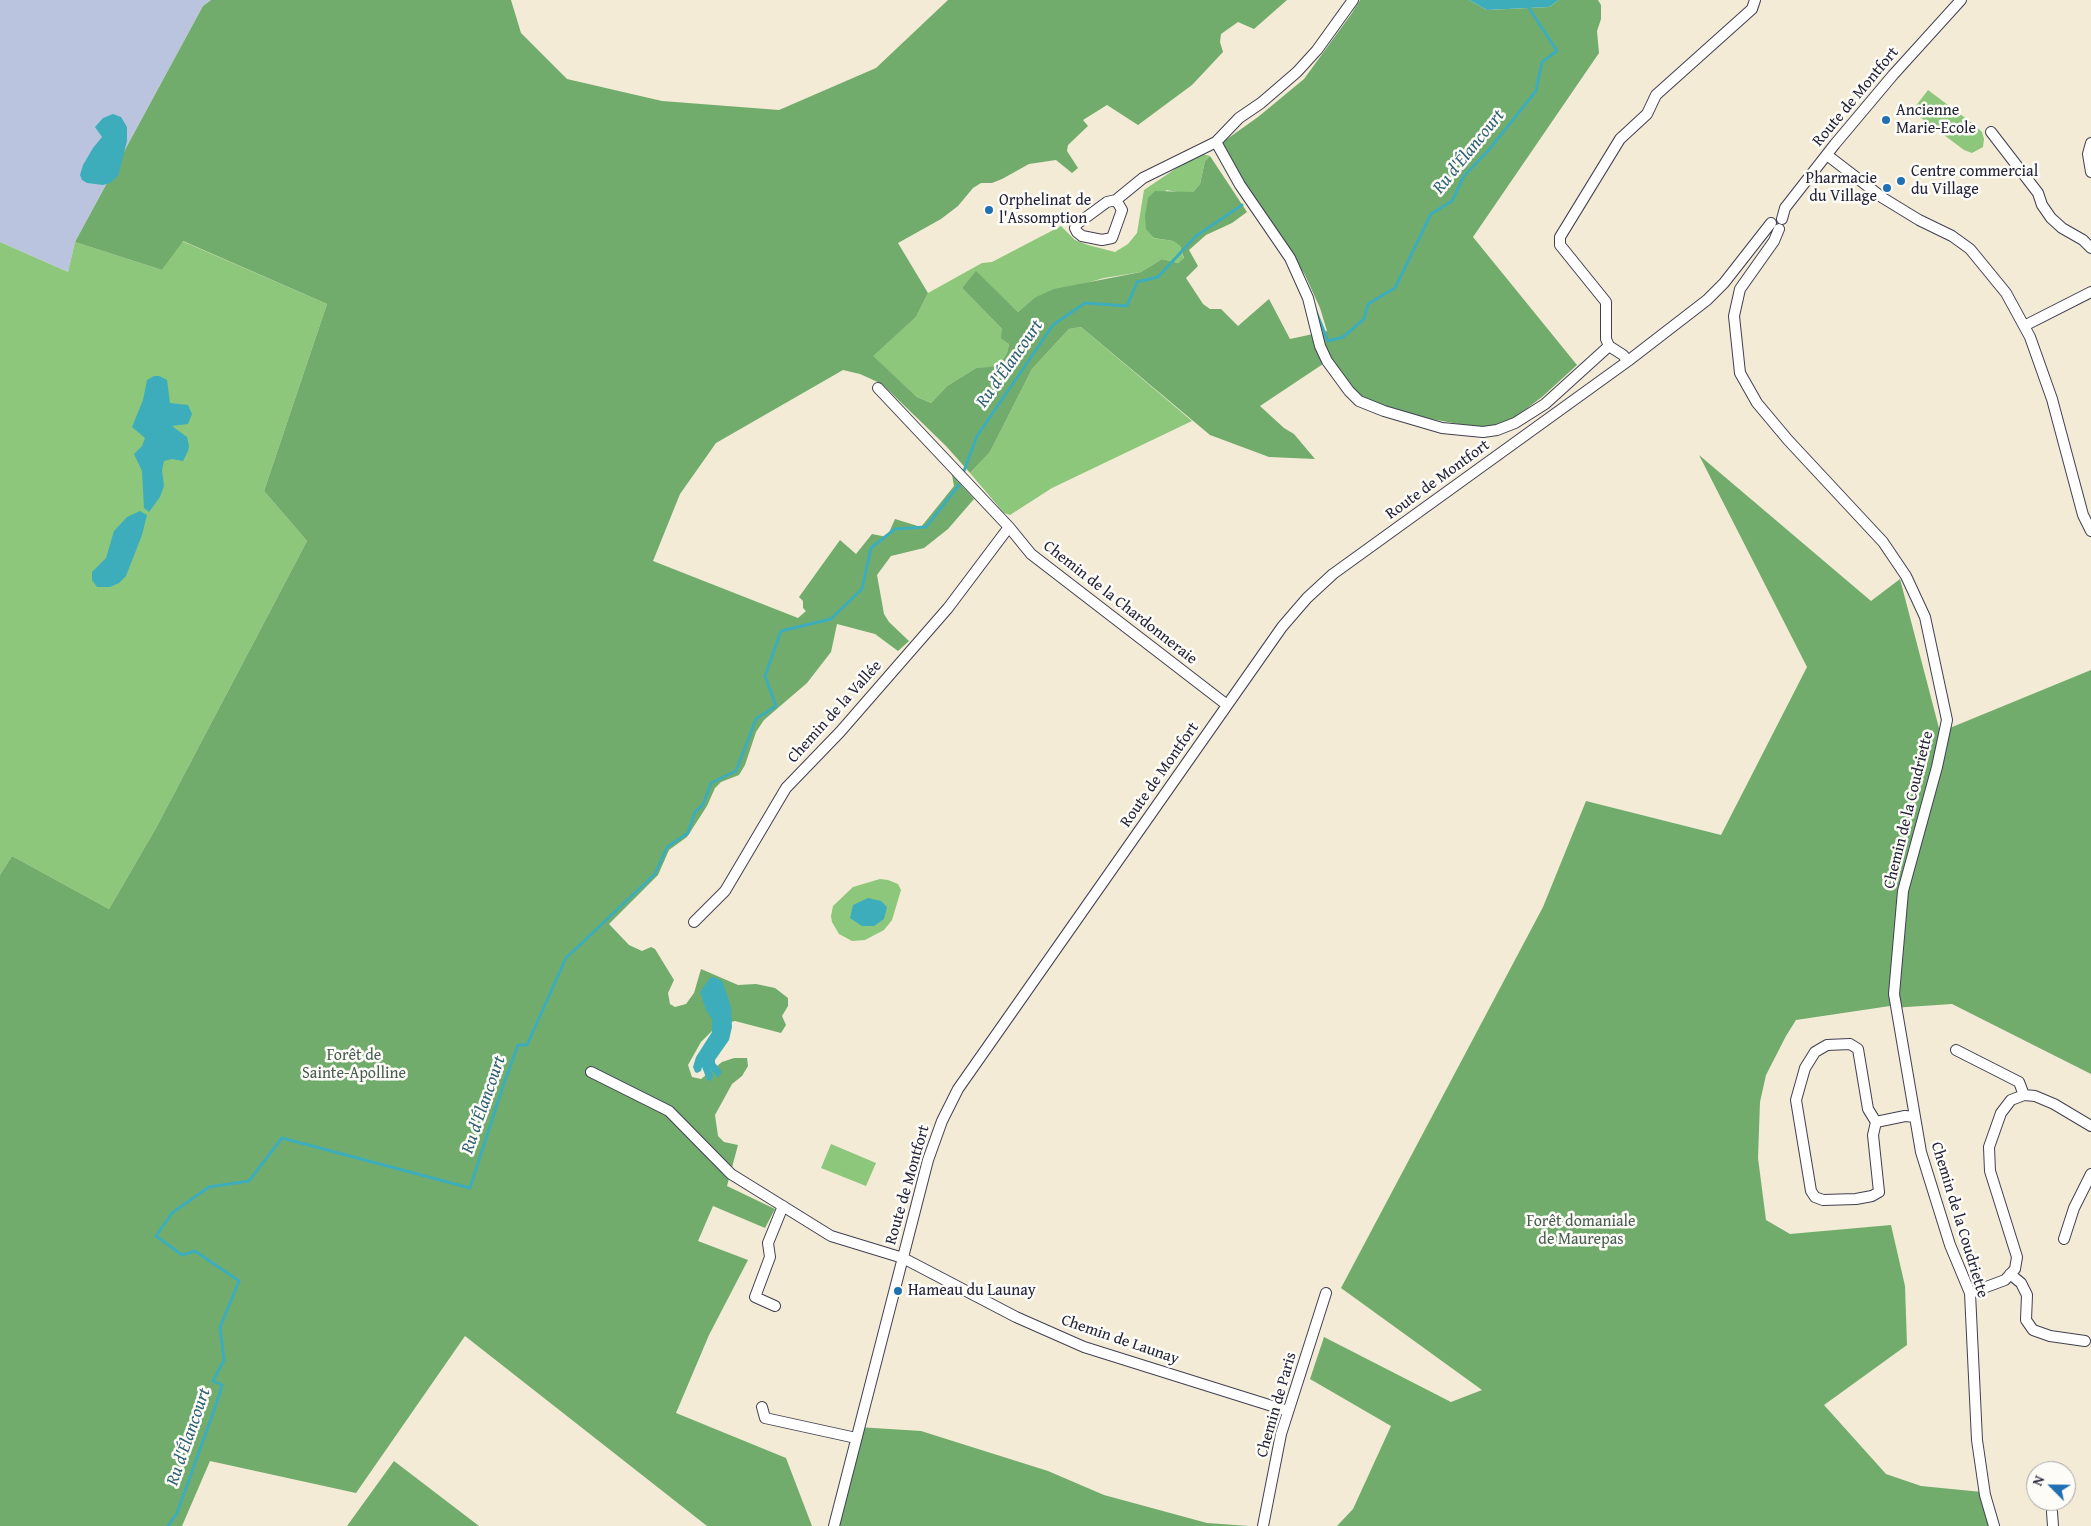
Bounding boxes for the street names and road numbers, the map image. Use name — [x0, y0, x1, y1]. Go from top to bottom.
street label: Route de Montfort — [1809, 43, 1903, 151]
street label: Route de Montfort — [1382, 436, 1494, 524]
street label: Chemin de la Chardonneraie — [1039, 537, 1201, 669]
street label: Chemin de la Vallée — [784, 657, 886, 767]
street label: Route de Montfort — [1117, 719, 1203, 831]
street label: Chemin de la Coudriette — [1880, 729, 1938, 891]
street label: Route de Montfort — [882, 1123, 934, 1247]
street label: Chemin de la Coudriette — [1926, 1140, 1992, 1300]
street label: Chemin de Launay — [1059, 1311, 1181, 1369]
street label: Chemin de Paris — [1253, 1350, 1301, 1460]

